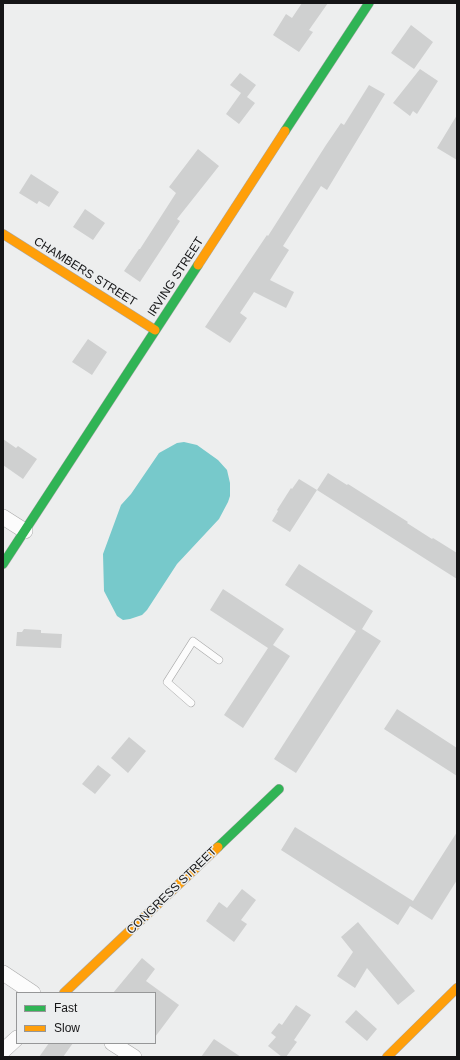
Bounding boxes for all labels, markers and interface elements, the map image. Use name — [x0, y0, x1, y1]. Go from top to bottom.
street label: CHAMBERS STREET — [31, 234, 139, 310]
street label: IRVING STREET — [145, 235, 207, 319]
street label: CONGRESS STREET — [124, 844, 220, 938]
legend — [16, 992, 156, 1044]
text: Fast — [54, 1001, 77, 1015]
text: Slow — [54, 1021, 80, 1035]

